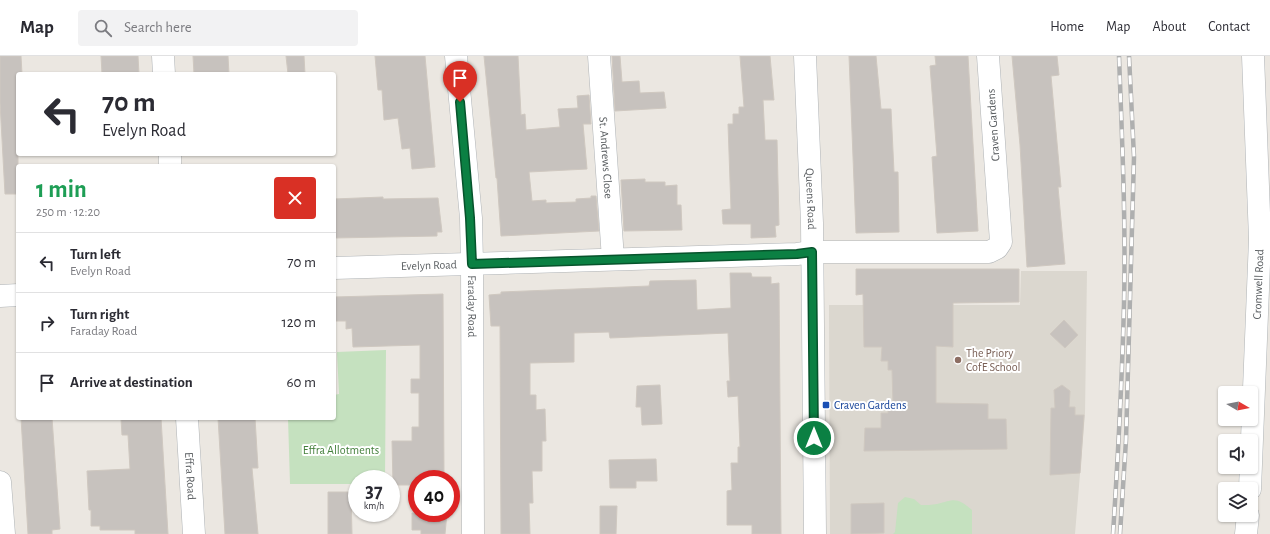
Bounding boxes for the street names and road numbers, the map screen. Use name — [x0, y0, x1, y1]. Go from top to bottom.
street label: Craven Gardens — [984, 88, 1002, 162]
street label: St. Andrews Close — [597, 116, 615, 199]
street label: Queens Road — [803, 168, 818, 230]
street label: Cromwell Road — [1251, 249, 1266, 320]
street label: Evelyn Road — [401, 258, 457, 272]
street label: Faraday Road — [465, 275, 478, 337]
street label: Effra Road — [183, 452, 198, 500]

